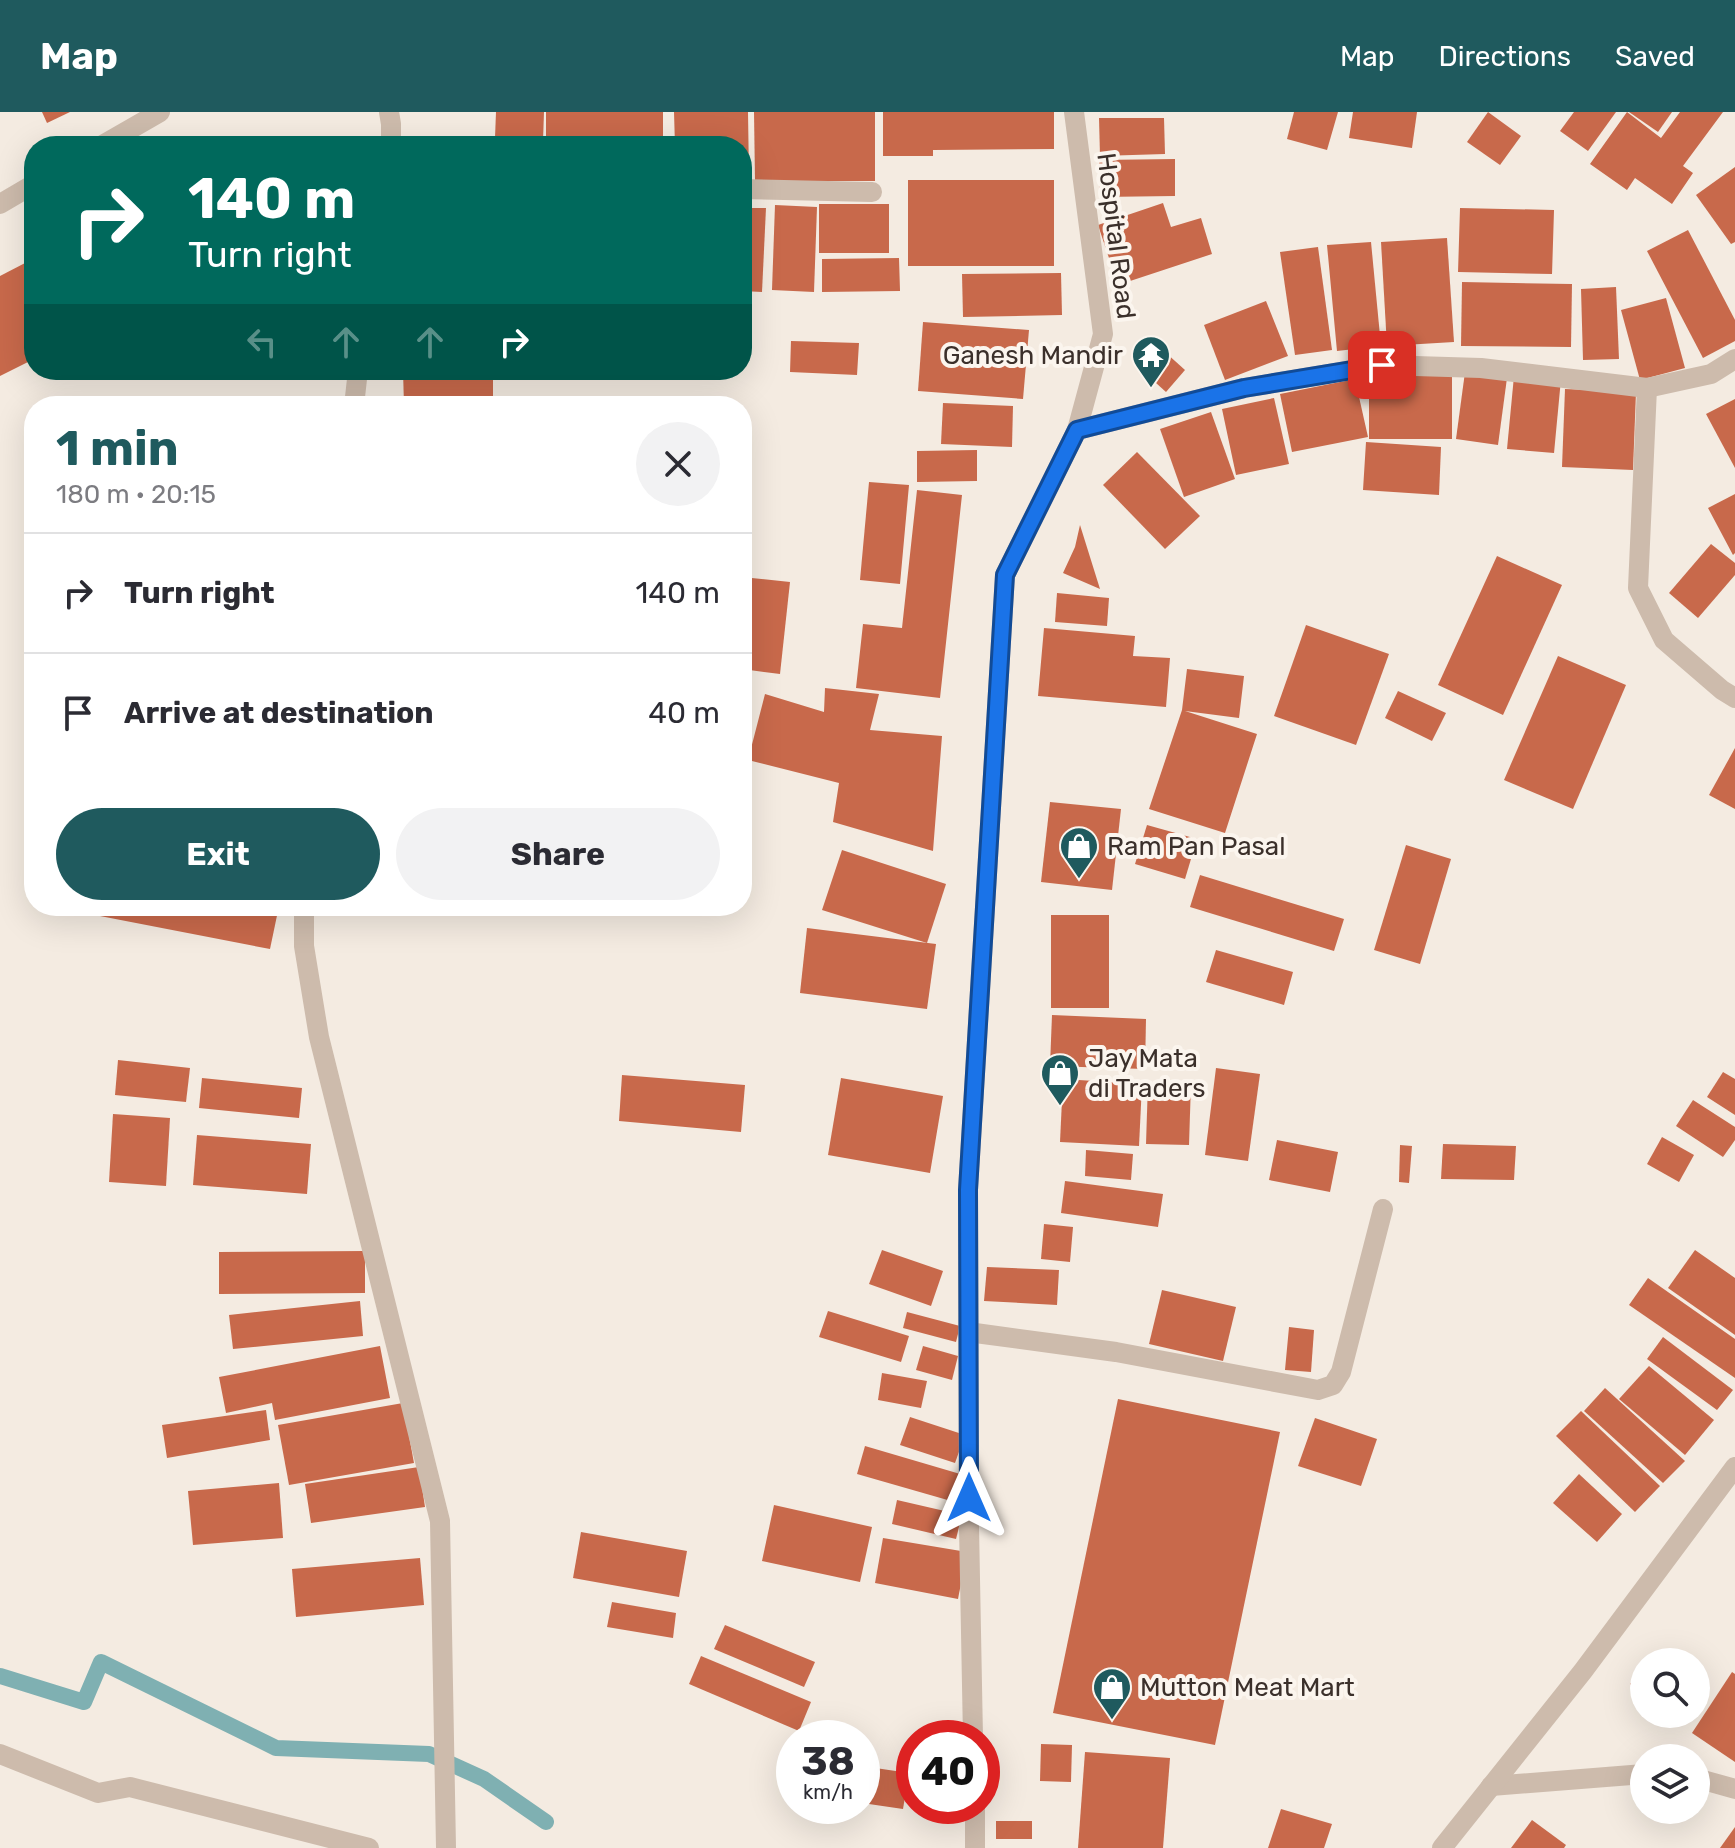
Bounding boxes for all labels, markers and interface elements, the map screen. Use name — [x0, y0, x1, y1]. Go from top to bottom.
text: Map — [40, 33, 118, 79]
text: Map — [1340, 40, 1394, 73]
text: Directions — [1438, 40, 1571, 73]
text: Saved — [1615, 40, 1695, 73]
street label: Hospital Road — [1090, 151, 1142, 321]
text: 140 m — [188, 166, 355, 232]
icon: right — [56, 168, 160, 272]
text: Turn right — [188, 233, 352, 276]
icon: left — [240, 320, 284, 364]
icon: ahead — [324, 320, 368, 364]
icon: ahead — [408, 320, 452, 364]
icon: right — [492, 320, 536, 364]
pin — [1348, 331, 1416, 399]
temple icon: Ganesh Mandir — [1130, 334, 1172, 389]
place label: Ganesh Mandir — [943, 340, 1123, 371]
icon: arrive — [1360, 343, 1404, 387]
text: 1 min — [56, 420, 179, 477]
button: close — [636, 422, 720, 506]
text: 180 m · 20:15 — [56, 479, 216, 510]
icon: right — [56, 571, 100, 615]
text: Turn right — [124, 575, 275, 611]
text: 140 m — [635, 575, 720, 611]
icon: arrive — [56, 691, 100, 735]
text: Arrive at destination — [124, 695, 434, 731]
text: 40 m — [648, 695, 720, 731]
button: Exit — [56, 808, 380, 900]
button: Share — [396, 808, 720, 900]
shop icon: Ram Pan Pasal — [1058, 825, 1100, 880]
place label: Ram Pan Pasal — [1107, 831, 1286, 862]
place label: Jay Mata di Traders — [1088, 1043, 1206, 1104]
shop icon: Jay Mata di Traders — [1039, 1052, 1081, 1107]
position arrow — [927, 1456, 1011, 1540]
map controls — [1630, 1648, 1710, 1824]
button: search — [1630, 1648, 1710, 1728]
shop icon: Mutton Meat Mart — [1091, 1666, 1133, 1721]
place label: Mutton Meat Mart — [1140, 1672, 1355, 1703]
speed limit sign: 40 — [896, 1720, 1000, 1824]
text: 38 — [801, 1738, 855, 1785]
button: layers — [1630, 1744, 1710, 1824]
text: km/h — [803, 1780, 853, 1804]

